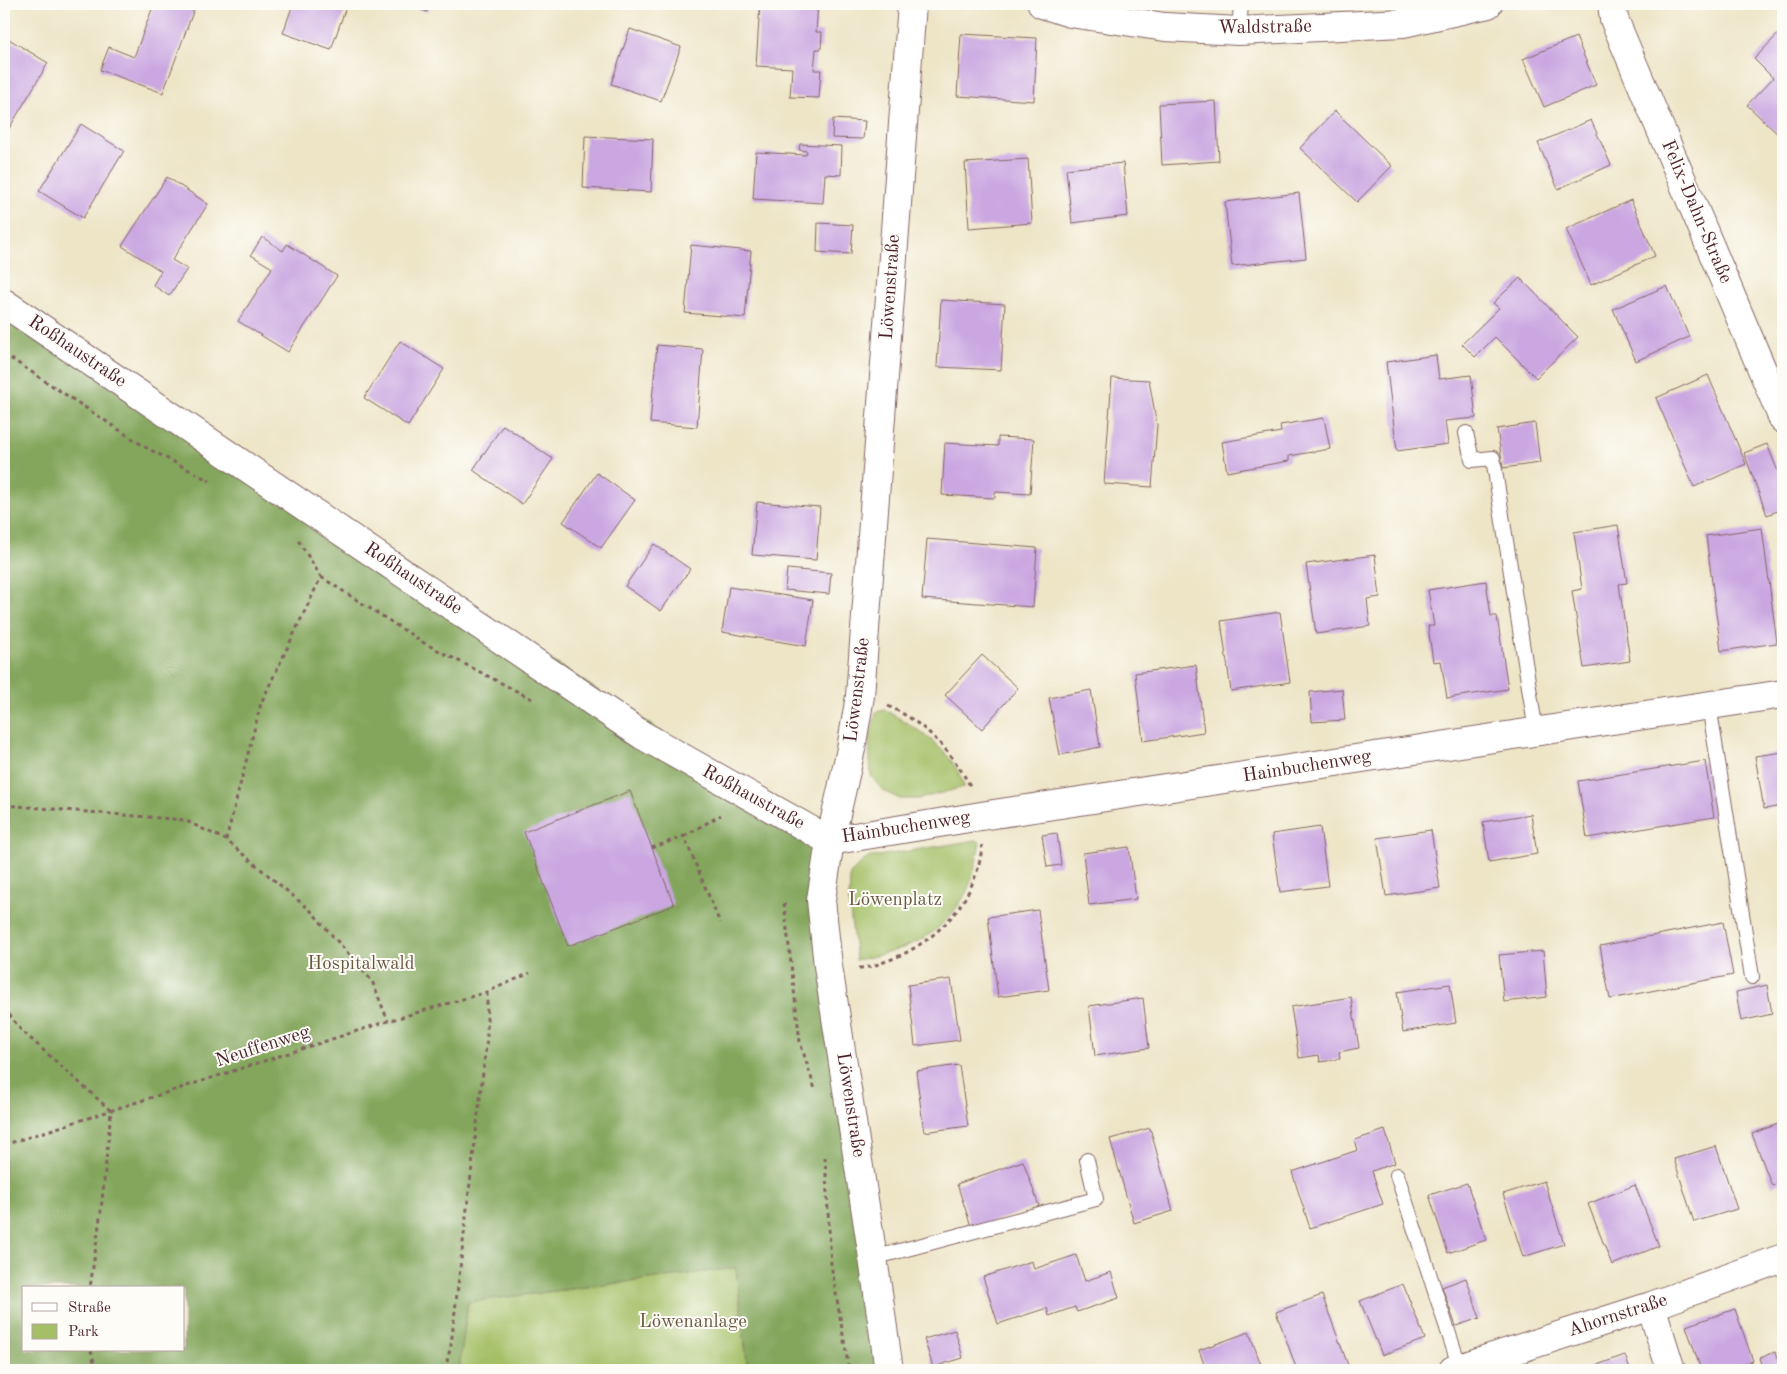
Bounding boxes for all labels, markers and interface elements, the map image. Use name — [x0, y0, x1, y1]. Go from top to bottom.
street label: Waldstraße — [1218, 18, 1312, 38]
street label: Felix-Dahn-Straße — [1657, 138, 1735, 286]
street label: Löwenstraße — [878, 234, 904, 340]
street label: Roßhaustraße — [25, 312, 129, 392]
street label: Roßhaustraße — [361, 539, 465, 619]
street label: Löwenstraße — [842, 636, 874, 744]
street label: Hainbuchenweg — [1241, 747, 1373, 787]
street label: Roßhaustraße — [699, 762, 807, 834]
street label: Hainbuchenweg — [840, 808, 972, 848]
park label: Löwenplatz — [848, 891, 942, 910]
park label: Hospitalwald — [307, 955, 415, 974]
street label: Neuffenweg — [214, 1023, 313, 1071]
street label: Löwenstraße — [832, 1051, 868, 1159]
legend — [22, 1286, 185, 1352]
street label: Ahornstraße — [1566, 1291, 1670, 1341]
text: Straße — [68, 1301, 111, 1316]
park label: Löwenanlage — [639, 1313, 747, 1332]
text: Park — [68, 1325, 99, 1340]

